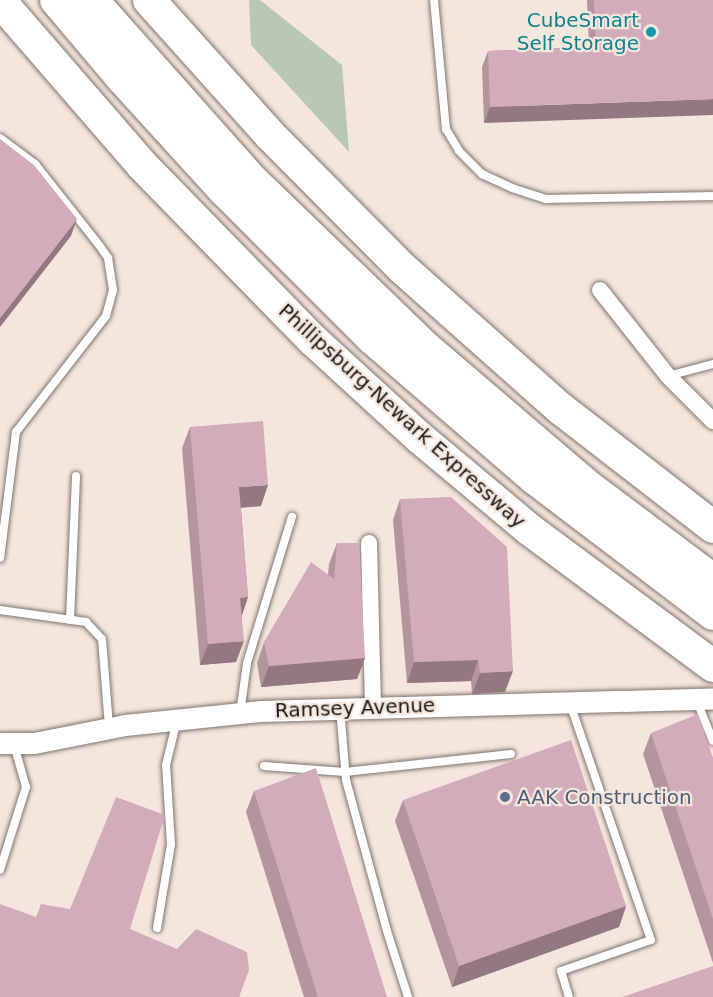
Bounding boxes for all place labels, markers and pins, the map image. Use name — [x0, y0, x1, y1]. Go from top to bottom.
place label: CubeSmart Self Storage — [517, 8, 639, 55]
marker: CubeSmart Self Storage — [644, 25, 658, 39]
place label: AAK Construction — [517, 785, 692, 809]
marker: AAK Construction — [498, 790, 512, 804]

